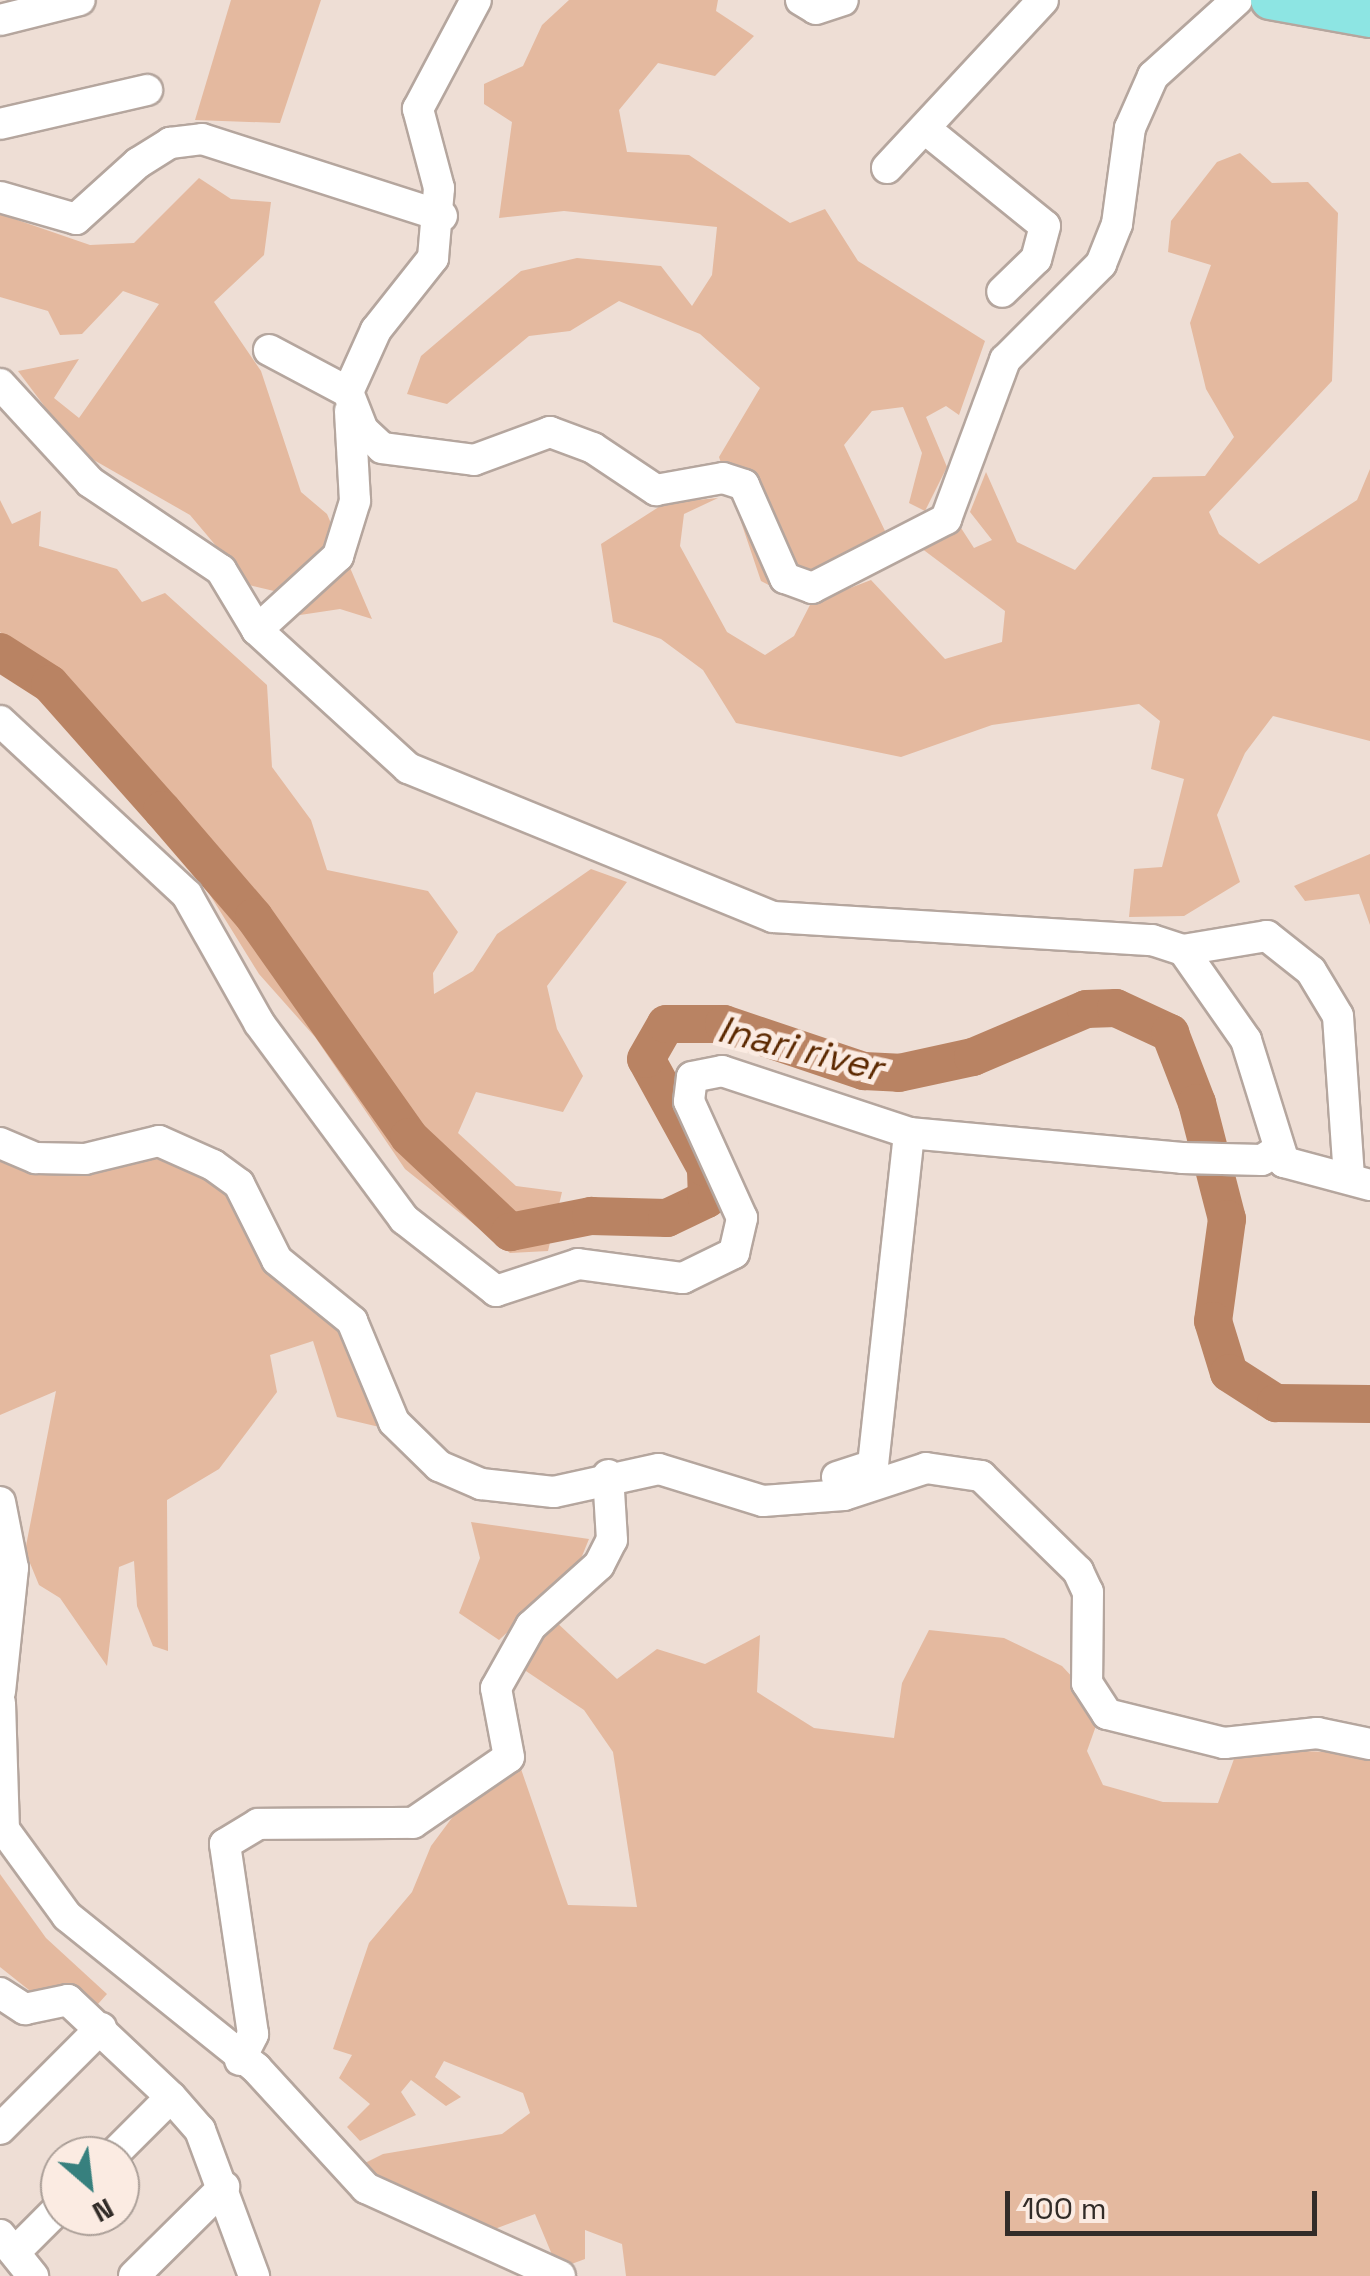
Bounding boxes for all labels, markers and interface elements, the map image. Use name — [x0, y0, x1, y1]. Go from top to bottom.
water label: Inari river — [713, 1007, 887, 1091]
north arrow — [40, 2136, 140, 2236]
scale bar — [1010, 2171, 1322, 2233]
text: 100 m — [1022, 2189, 1107, 2228]
text: N — [86, 2190, 120, 2231]

